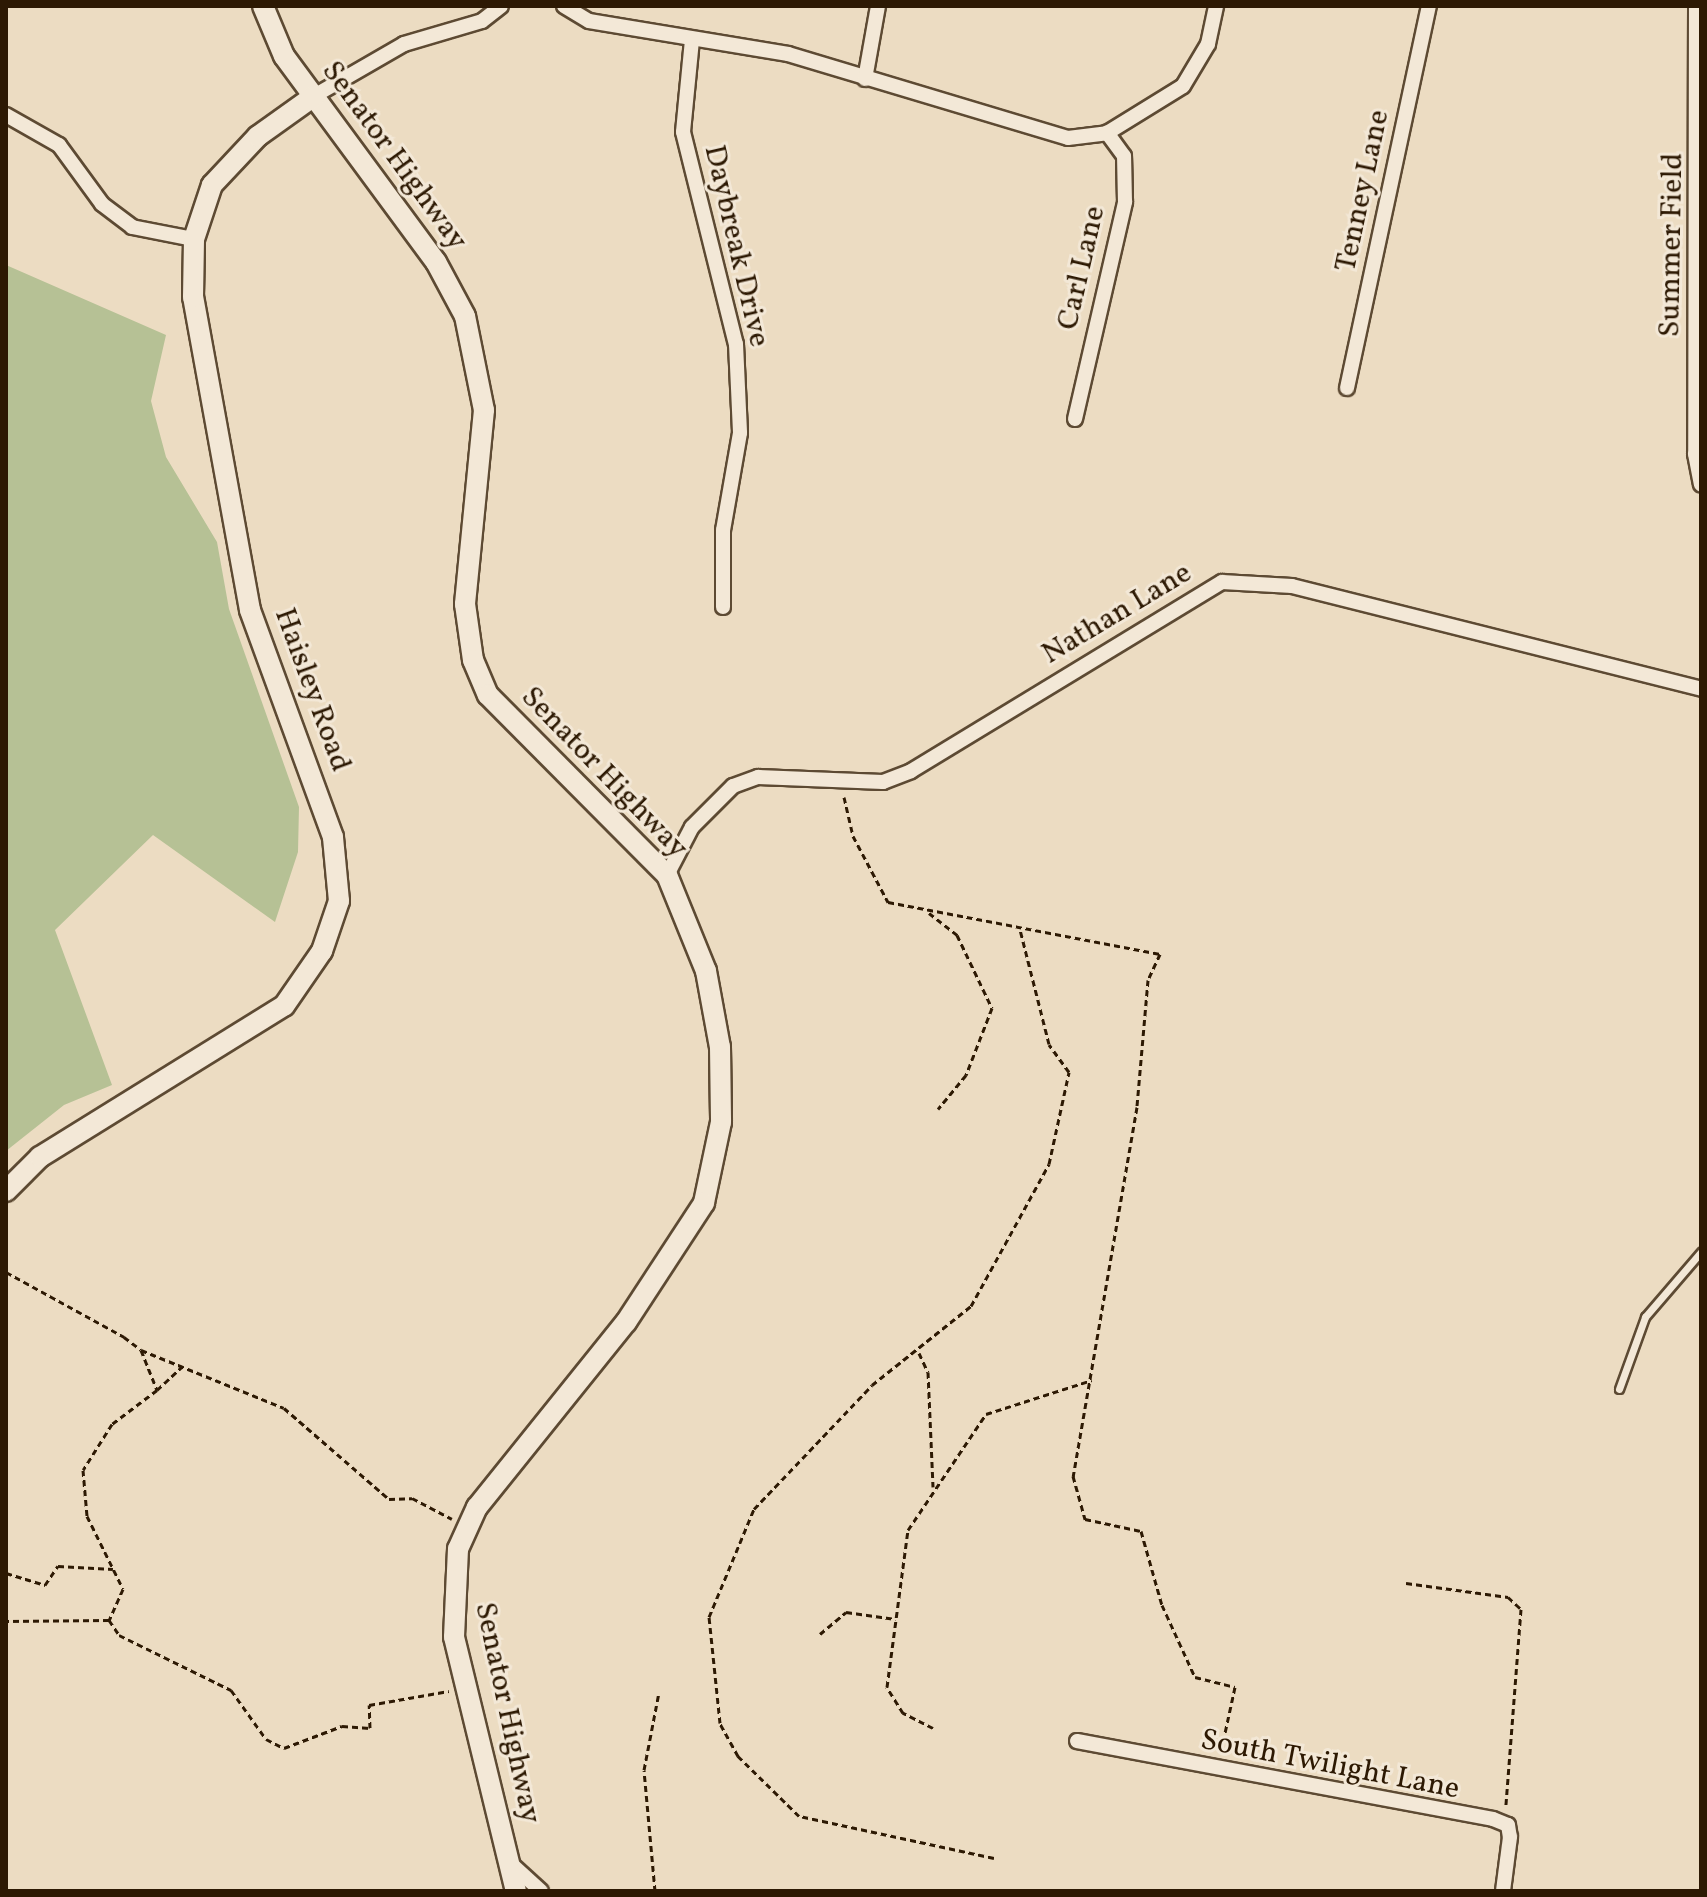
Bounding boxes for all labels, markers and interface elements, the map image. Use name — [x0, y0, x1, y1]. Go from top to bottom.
street label: Senator Highway — [313, 54, 475, 258]
street label: Tenney Lane — [1328, 106, 1398, 276]
street label: Daybreak Drive — [695, 142, 777, 350]
street label: Summer Field — [1652, 152, 1692, 338]
street label: Carl Lane — [1050, 203, 1114, 333]
street label: Nathan Lane — [1036, 555, 1198, 673]
street label: Haisley Road — [266, 603, 358, 777]
street label: Senator Highway — [513, 680, 695, 866]
street label: Senator Highway — [466, 1599, 548, 1827]
street label: South Twilight Lane — [1197, 1722, 1463, 1808]

